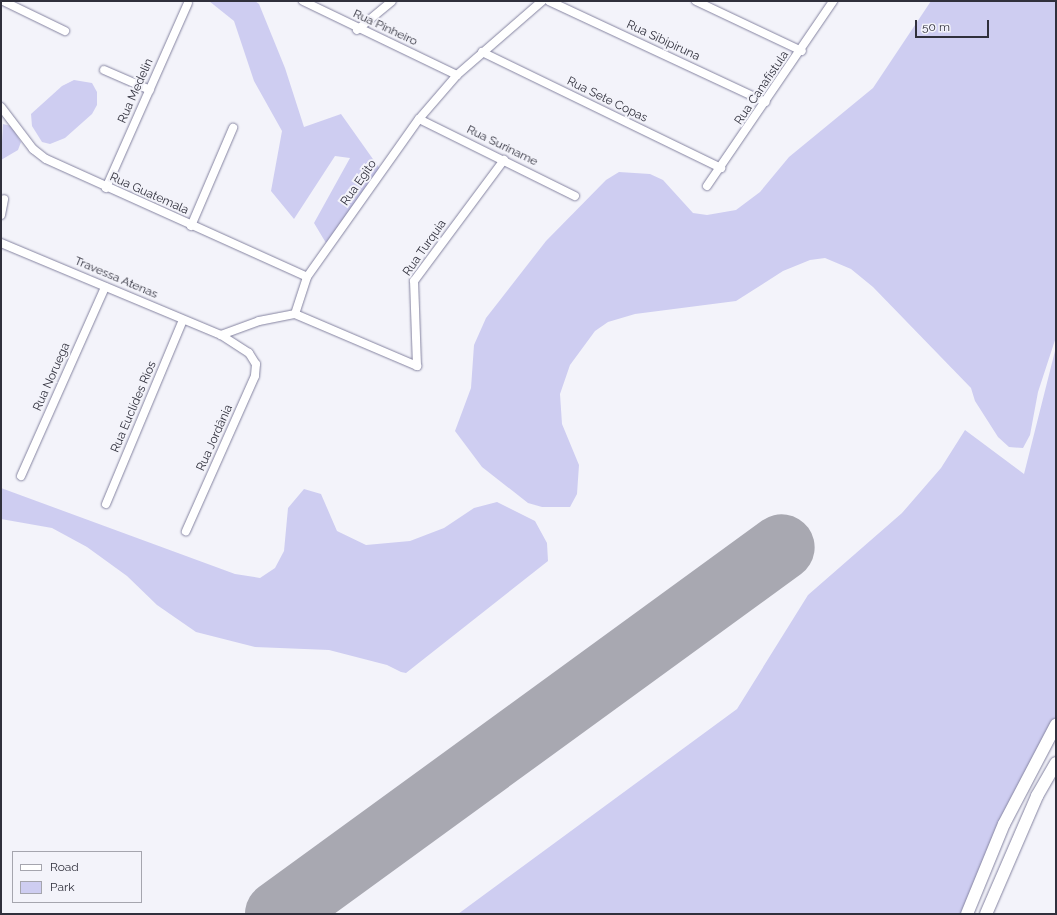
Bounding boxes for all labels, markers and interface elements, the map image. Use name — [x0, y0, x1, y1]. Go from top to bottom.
street label: Rua Pinheiro — [351, 7, 419, 49]
scale bar — [917, 12, 991, 38]
street label: Rua Sibipiruna — [624, 18, 702, 64]
text: 50 m — [922, 20, 950, 34]
street label: Rua Canafístula — [732, 48, 792, 128]
street label: Rua Medelin — [115, 56, 157, 126]
street label: Rua Sete Copas — [564, 74, 650, 126]
street label: Rua Suriname — [464, 123, 540, 169]
street label: Rua Egito — [338, 157, 380, 209]
street label: Rua Guatemala — [107, 170, 191, 218]
street label: Rua Turquia — [400, 217, 450, 279]
street label: Travessa Atenas — [72, 254, 160, 302]
street label: Rua Noruega — [31, 341, 73, 413]
street label: Rua Euclídes Rios — [108, 359, 160, 455]
street label: Rua Jordânia — [194, 402, 236, 474]
legend — [12, 851, 142, 903]
text: Road — [50, 860, 79, 874]
text: Park — [50, 880, 75, 894]

